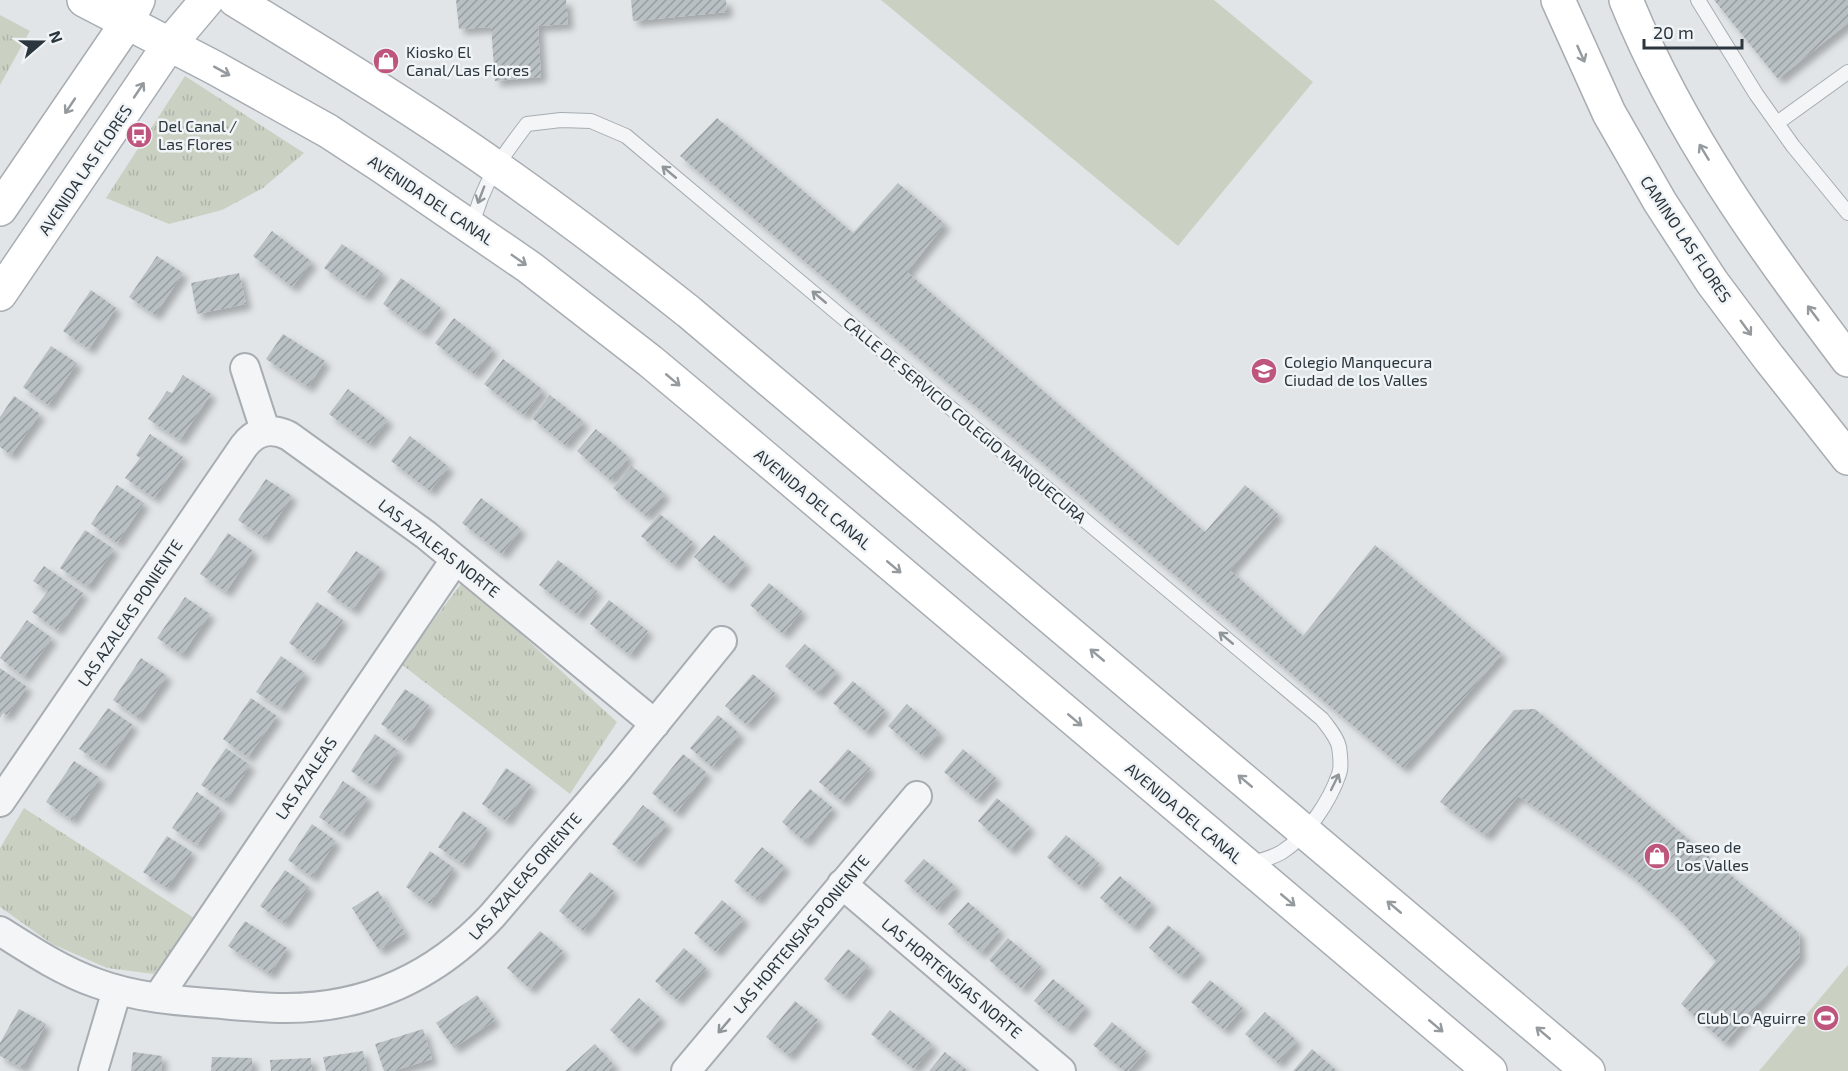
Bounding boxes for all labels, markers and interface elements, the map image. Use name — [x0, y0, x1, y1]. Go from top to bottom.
north arrow — [12, 12, 72, 72]
scale bar — [1644, 12, 1742, 50]
text: 20 m — [1653, 21, 1694, 43]
text: N — [46, 28, 67, 45]
place label: Kiosko El Canal/Las Flores — [406, 42, 529, 79]
one-way arrow — [1576, 44, 1587, 63]
shop icon: Kiosko El Canal/Las Flores — [371, 46, 401, 76]
one-way arrow — [213, 66, 230, 78]
one-way arrow — [133, 82, 145, 98]
one-way arrow — [64, 97, 76, 114]
street label: AVENIDA LAS FLORES — [34, 101, 135, 238]
place label: Del Canal / Las Flores — [158, 116, 237, 153]
bus stop icon: Del Canal / Las Flores — [124, 120, 154, 150]
one-way arrow — [1697, 144, 1709, 161]
street label: AVENIDA DEL CANAL — [365, 151, 497, 249]
one-way arrow — [662, 165, 677, 179]
street label: CAMINO LAS FLORES — [1637, 172, 1736, 306]
one-way arrow — [475, 186, 486, 204]
one-way arrow — [511, 254, 527, 267]
one-way arrow — [811, 291, 827, 304]
one-way arrow — [1806, 306, 1819, 322]
street label: CALLE DE SERVICIO COLEGIO MANQUECURA — [840, 312, 1090, 528]
one-way arrow — [1740, 320, 1753, 336]
place label: Colegio Manquecura Ciudad de los Valles — [1284, 352, 1432, 389]
school or university icon: Colegio Manquecura Ciudad de los Valles — [1249, 356, 1279, 386]
one-way arrow — [665, 374, 681, 387]
street label: AVENIDA DEL CANAL — [751, 444, 876, 553]
street label: LAS AZALEAS NORTE — [375, 494, 504, 601]
street label: LAS AZALEAS PONIENTE — [73, 536, 186, 690]
one-way arrow — [886, 560, 901, 574]
one-way arrow — [1219, 631, 1234, 645]
one-way arrow — [1090, 648, 1105, 662]
one-way arrow — [1067, 713, 1082, 727]
street label: LAS AZALEAS — [271, 733, 340, 823]
street label: AVENIDA DEL CANAL — [1122, 758, 1247, 867]
one-way arrow — [1330, 773, 1342, 791]
one-way arrow — [1238, 774, 1253, 788]
street label: LAS AZALEAS ORIENTE — [464, 808, 585, 943]
place label: Paseo de Los Valles — [1676, 837, 1749, 874]
shop icon: Paseo de Los Valles — [1642, 841, 1672, 871]
street label: LAS HORTENSIAS PONIENTE — [729, 851, 873, 1017]
one-way arrow — [1279, 893, 1295, 906]
one-way arrow — [1387, 900, 1402, 914]
street label: LAS HORTENSIAS NORTE — [878, 913, 1026, 1042]
sports icon: Club Lo Aguirre — [1811, 1003, 1841, 1033]
place label: Club Lo Aguirre — [1697, 1008, 1806, 1027]
one-way arrow — [717, 1018, 731, 1033]
one-way arrow — [1428, 1019, 1443, 1033]
one-way arrow — [1536, 1026, 1551, 1040]

